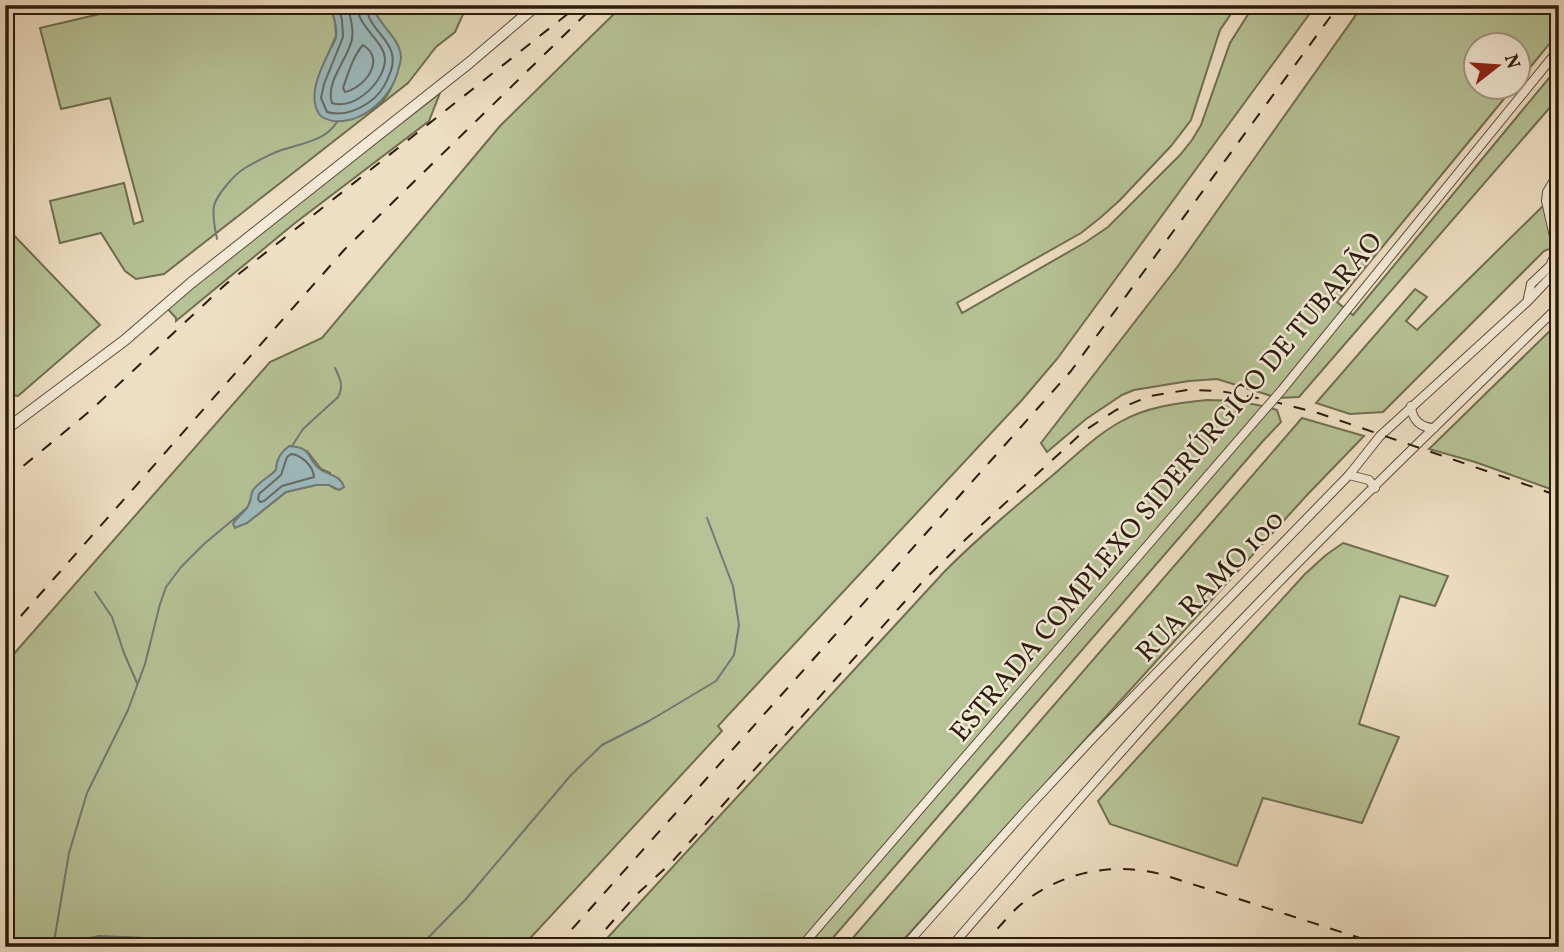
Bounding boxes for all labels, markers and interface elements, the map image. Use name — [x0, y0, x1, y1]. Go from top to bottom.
north arrow — [1462, 32, 1532, 102]
text: N — [1497, 51, 1526, 72]
street label: ESTRADA COMPLEXO SIDERÚRGICO DE TUBARÃO — [941, 224, 1392, 751]
street label: RUA RAMO 100 — [1128, 502, 1294, 672]

